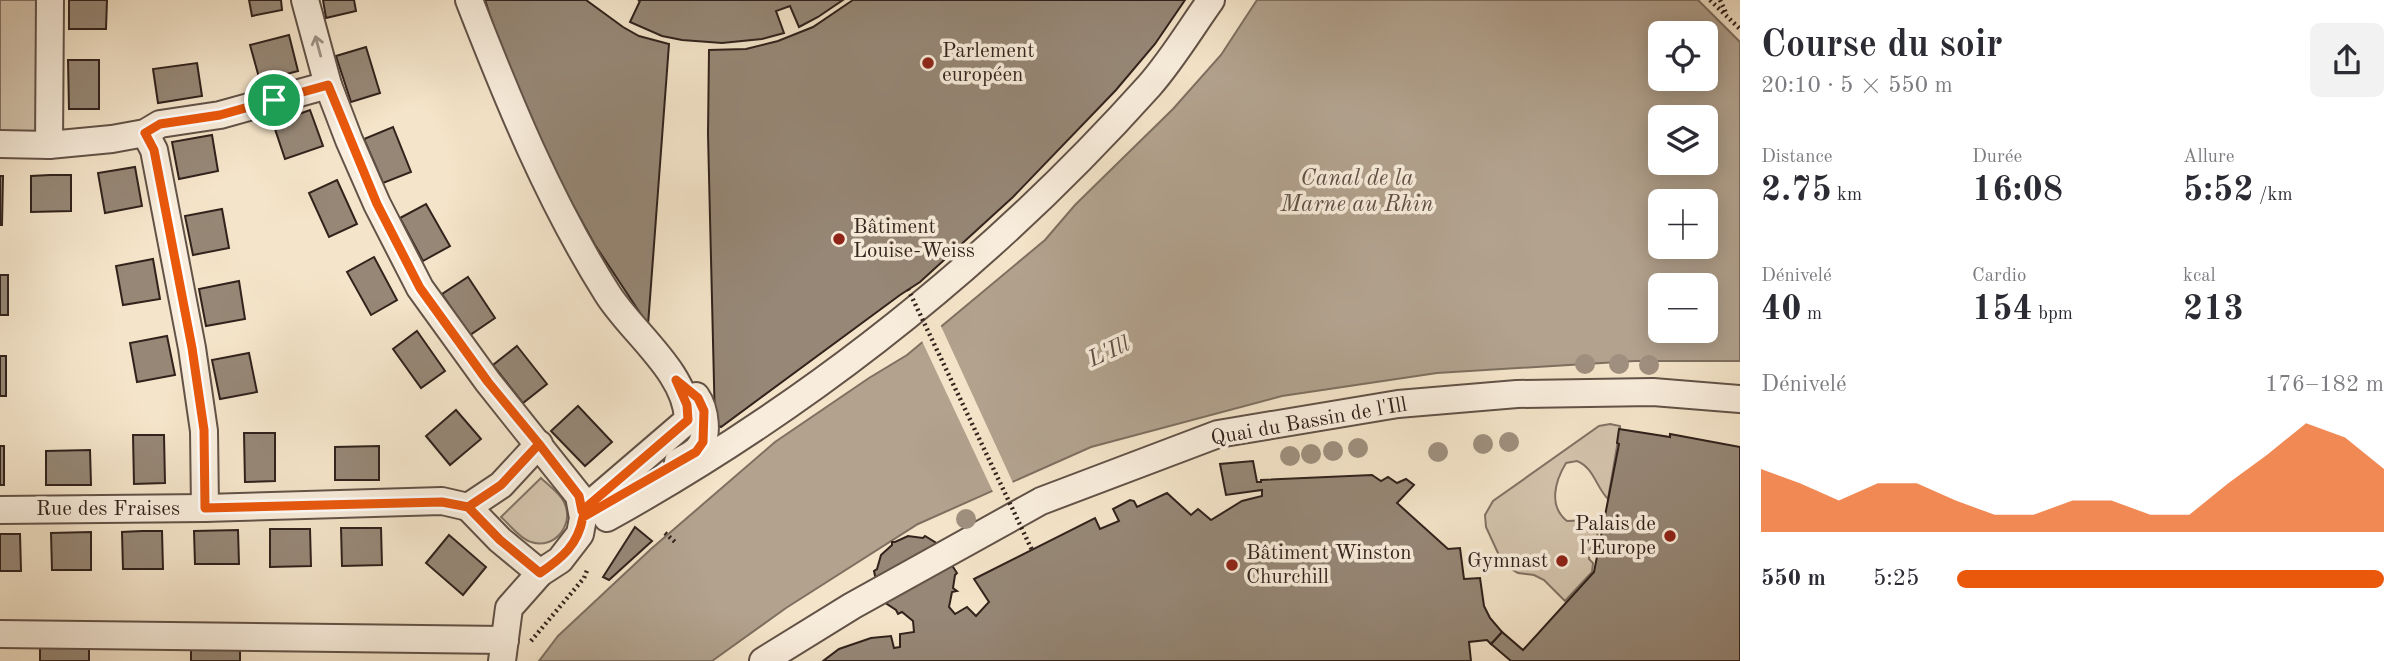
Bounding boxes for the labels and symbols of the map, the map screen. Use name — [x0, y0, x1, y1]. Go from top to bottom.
one-way arrow — [310, 35, 323, 57]
place label: Parlement européen — [942, 41, 1035, 86]
marker: Parlement européen — [920, 55, 936, 71]
pin — [244, 70, 304, 130]
water label: Canal de la Marne au Rhin — [1280, 167, 1433, 216]
place label: Bâtiment Louise-Weiss — [853, 217, 975, 262]
marker: Bâtiment Louise-Weiss — [831, 231, 847, 247]
water label: L'Ill — [1083, 332, 1134, 372]
street label: Quai du Bassin de l'Ill — [1209, 394, 1409, 450]
street label: Rue des Fraises — [36, 499, 180, 520]
place label: Palais de l'Europe — [1575, 514, 1656, 559]
marker: Palais de l'Europe — [1662, 528, 1678, 544]
place label: Bâtiment Winston Churchill — [1246, 543, 1412, 588]
place label: Gymnast — [1467, 551, 1548, 572]
marker: Gymnast — [1554, 553, 1570, 569]
marker: Bâtiment Winston Churchill — [1224, 557, 1240, 573]

